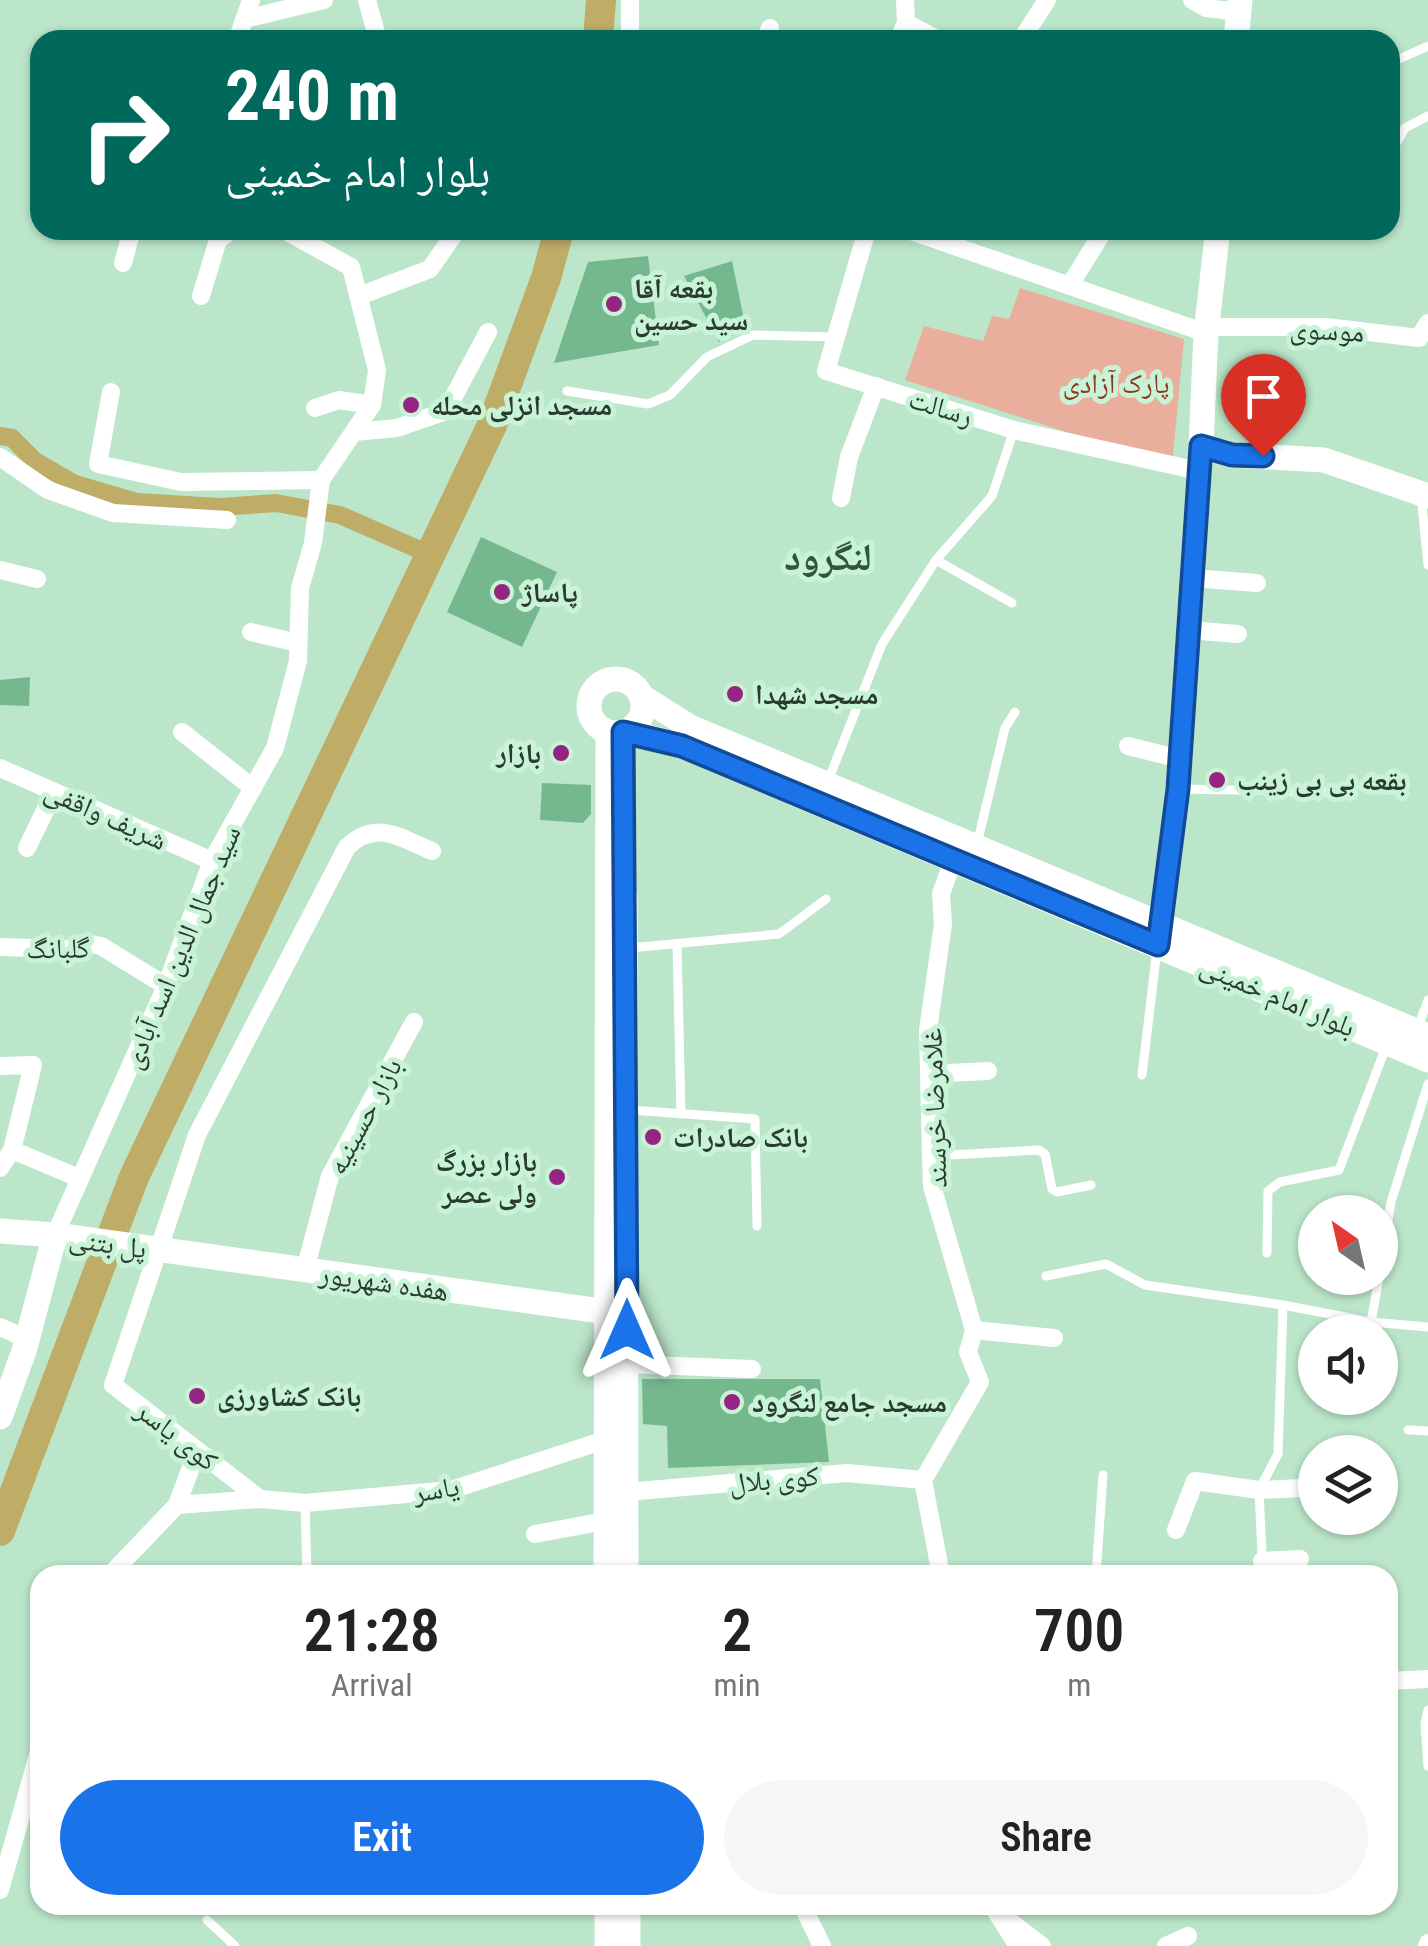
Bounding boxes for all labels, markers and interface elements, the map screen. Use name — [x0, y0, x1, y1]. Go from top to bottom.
text: 240 m — [225, 55, 399, 137]
icon: right — [60, 70, 190, 200]
text: بلوار امام خمینی — [225, 145, 490, 198]
place label: بقعه آقا سید حسین — [634, 272, 748, 338]
marker: بقعه آقا سید حسین — [603, 293, 625, 315]
street label: موسوی — [1289, 312, 1365, 349]
pin — [1221, 354, 1306, 457]
park label: پارک آزادی — [1062, 367, 1170, 400]
icon: arrive — [1236, 369, 1291, 424]
street label: رسالت — [905, 382, 977, 433]
place label: مسجد انزلی محله — [431, 389, 612, 423]
marker: مسجد انزلی محله — [400, 394, 422, 416]
district label: لنگرود — [784, 535, 872, 579]
place label: پاساژ — [521, 576, 578, 609]
marker: پاساژ — [491, 581, 513, 603]
place label: مسجد شهدا — [755, 678, 878, 711]
marker: مسجد شهدا — [724, 683, 746, 705]
place label: بازار — [495, 737, 541, 770]
marker: بازار — [550, 742, 572, 764]
place label: بقعه بی بی زینب — [1237, 764, 1406, 798]
marker: بقعه بی بی زینب — [1206, 769, 1228, 791]
street label: شریف واقفی — [39, 774, 172, 858]
street label: سید جمال الدین اسد آبادی — [115, 821, 249, 1074]
street label: گلبانگ — [26, 931, 90, 966]
street label: بلوار امام خمینی — [1195, 949, 1360, 1046]
street label: غلامرضا خرسند — [915, 1028, 954, 1188]
street label: بازار حسینیه — [320, 1052, 409, 1180]
place label: بانک صادرات — [673, 1121, 808, 1154]
marker: بانک صادرات — [642, 1126, 664, 1148]
place label: بازار بزرگ ولی عصر — [436, 1145, 537, 1211]
marker: بازار بزرگ ولی عصر — [546, 1166, 568, 1188]
north arrow — [1298, 1195, 1398, 1295]
map controls — [1298, 1195, 1398, 1535]
street label: پل بتنی — [67, 1222, 149, 1266]
street label: هفده شهریور — [316, 1257, 451, 1308]
position arrow — [575, 1278, 679, 1382]
button: sound — [1298, 1315, 1398, 1415]
place label: بانک کشاورزی — [217, 1380, 361, 1413]
marker: بانک کشاورزی — [186, 1385, 208, 1407]
place label: مسجد جامع لنگرود — [752, 1386, 947, 1421]
marker: مسجد جامع لنگرود — [721, 1391, 743, 1413]
street label: کوی یاسر — [128, 1393, 225, 1478]
button: layers — [1298, 1435, 1398, 1535]
street label: کوی بلال — [728, 1459, 821, 1500]
street label: یاسر — [410, 1470, 462, 1510]
text: 21:28 — [303, 1595, 440, 1666]
text: 2 — [722, 1595, 752, 1666]
text: 700 — [1034, 1595, 1124, 1666]
text: Arrival — [331, 1666, 412, 1704]
text: min — [714, 1666, 760, 1704]
text: m — [1067, 1666, 1091, 1704]
button: Exit — [60, 1780, 704, 1895]
button: Share — [724, 1780, 1368, 1895]

